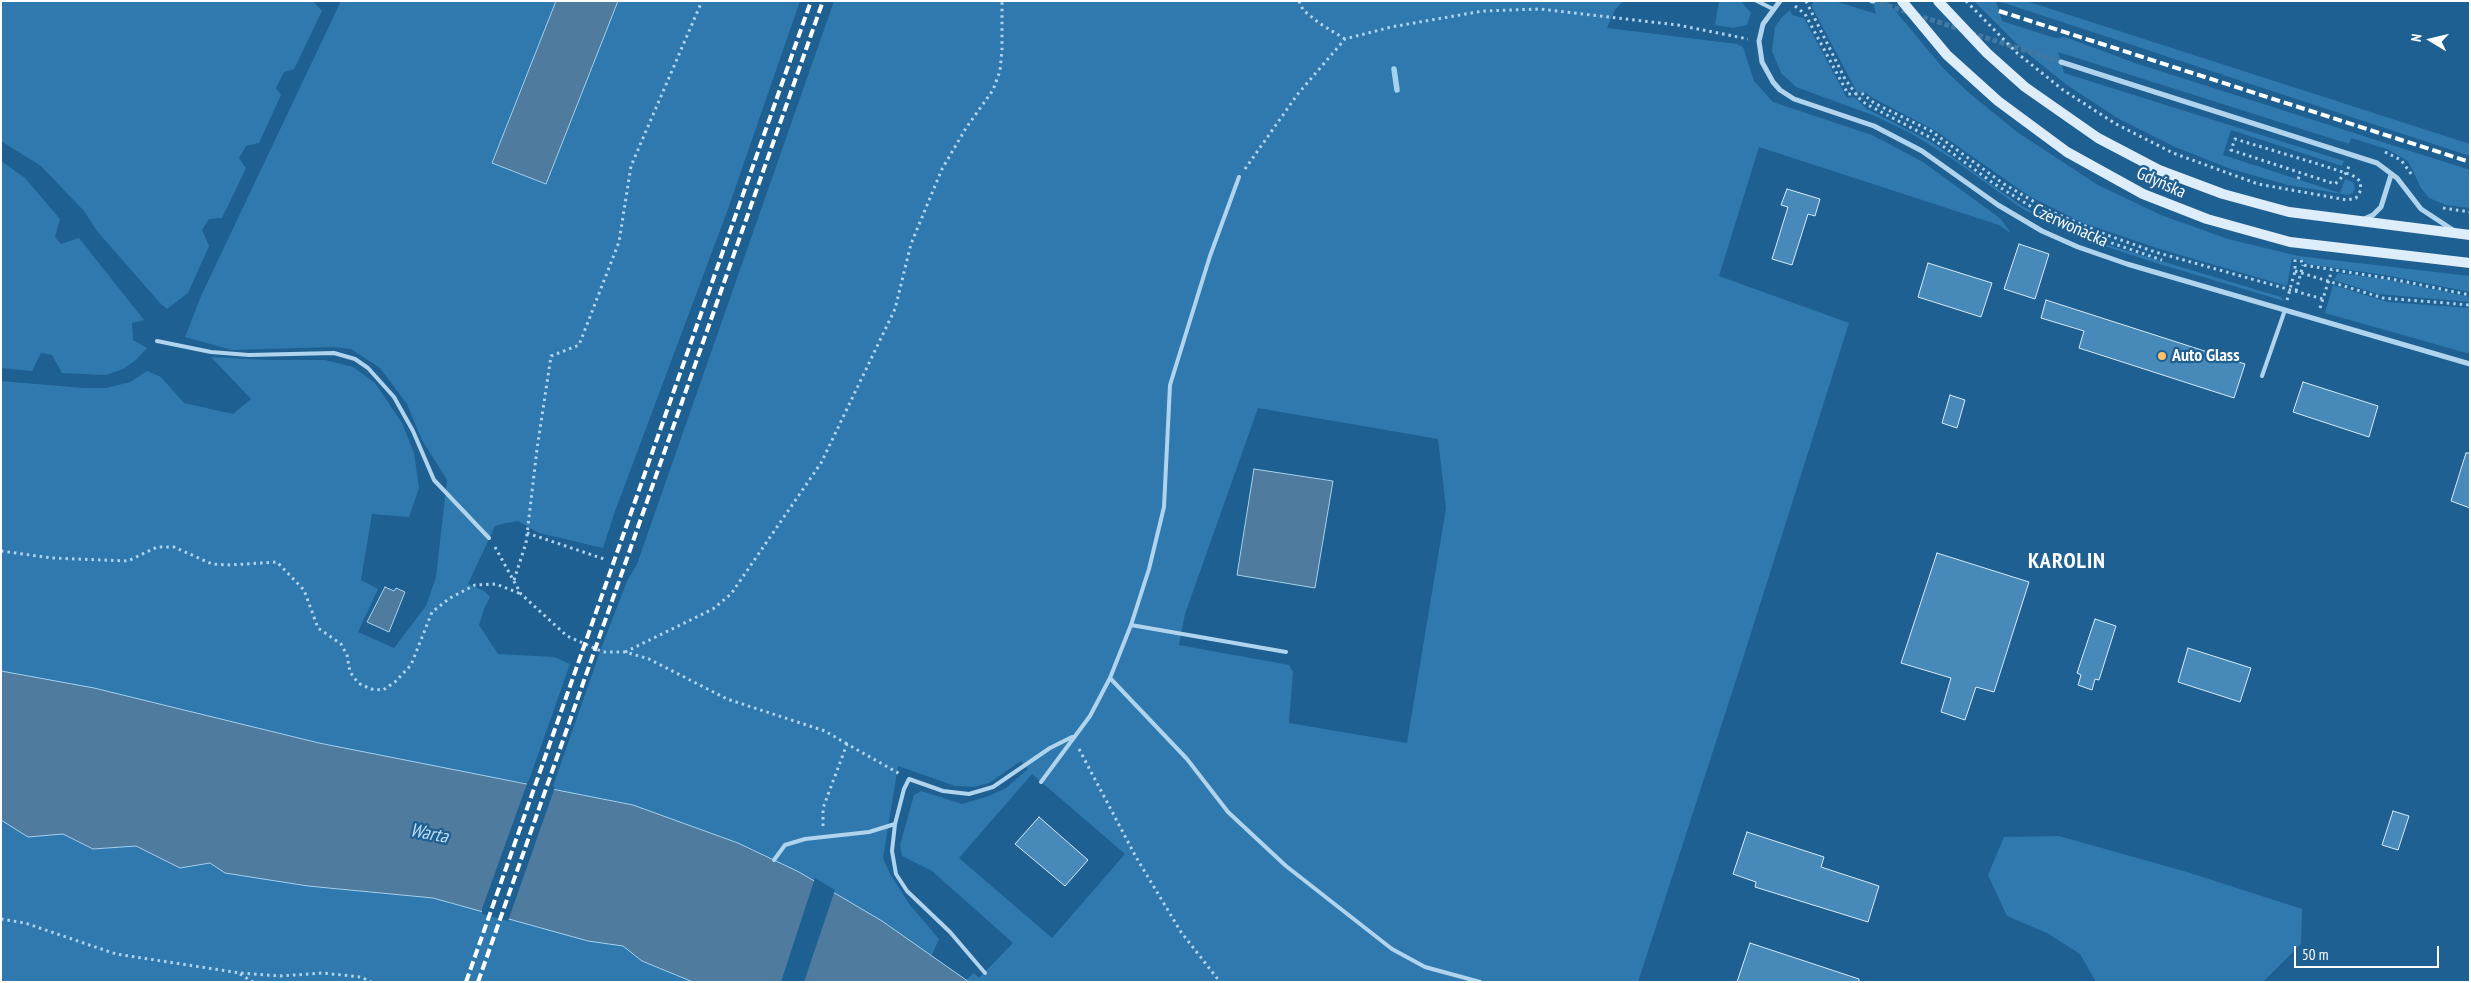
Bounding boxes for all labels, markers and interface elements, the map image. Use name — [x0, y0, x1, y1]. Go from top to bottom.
north arrow — [2406, 15, 2456, 65]
text: N — [2407, 33, 2426, 43]
street label: Gdyńska — [2133, 163, 2189, 203]
street label: Czerwonacka — [2029, 200, 2111, 252]
place label: Auto Glass — [2172, 345, 2239, 367]
marker: Auto Glass — [2156, 350, 2168, 362]
district label: KAROLIN — [2027, 549, 2107, 575]
water label: Warta — [408, 819, 450, 849]
scale bar — [2296, 936, 2441, 968]
text: 50 m — [2302, 945, 2328, 964]

